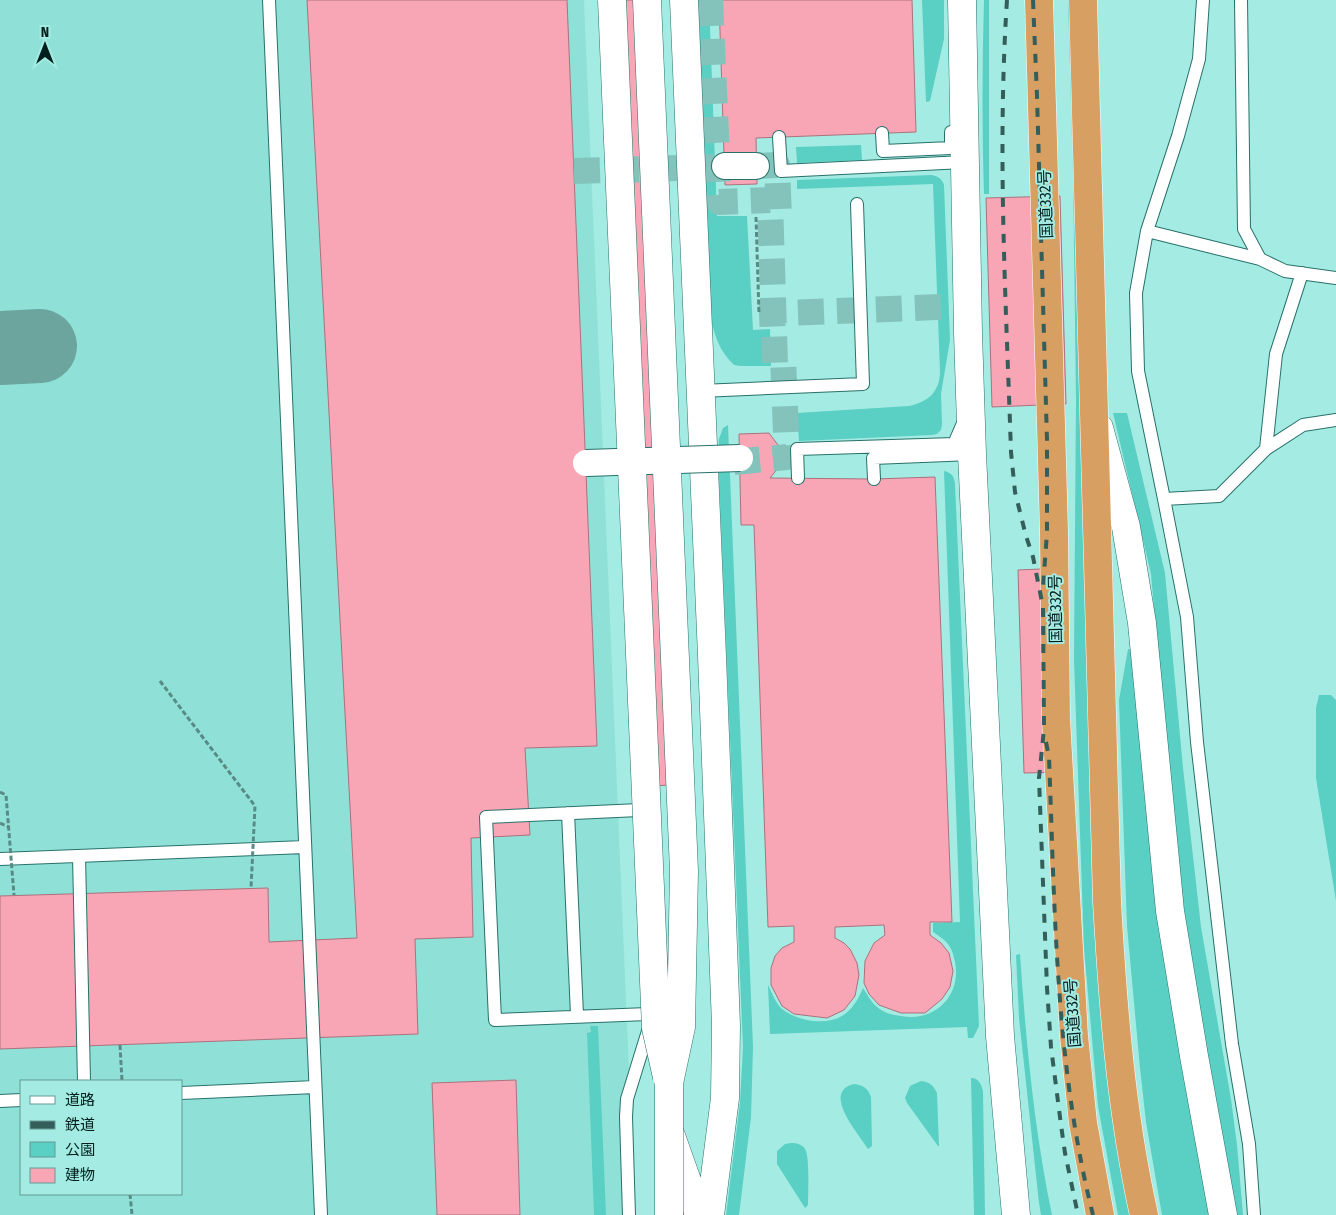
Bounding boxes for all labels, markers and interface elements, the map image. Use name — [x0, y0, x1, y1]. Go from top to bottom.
north arrow — [20, 20, 70, 70]
text: N — [41, 24, 49, 41]
street label: 国道332号 — [1035, 169, 1056, 239]
street label: 国道332号 — [1045, 574, 1066, 644]
street label: 国道332号 — [1061, 978, 1084, 1048]
legend — [20, 1080, 182, 1195]
text: 道路 — [65, 1091, 95, 1109]
text: 鉄道 — [65, 1116, 95, 1134]
text: 公園 — [65, 1141, 95, 1159]
text: 建物 — [65, 1166, 95, 1184]

